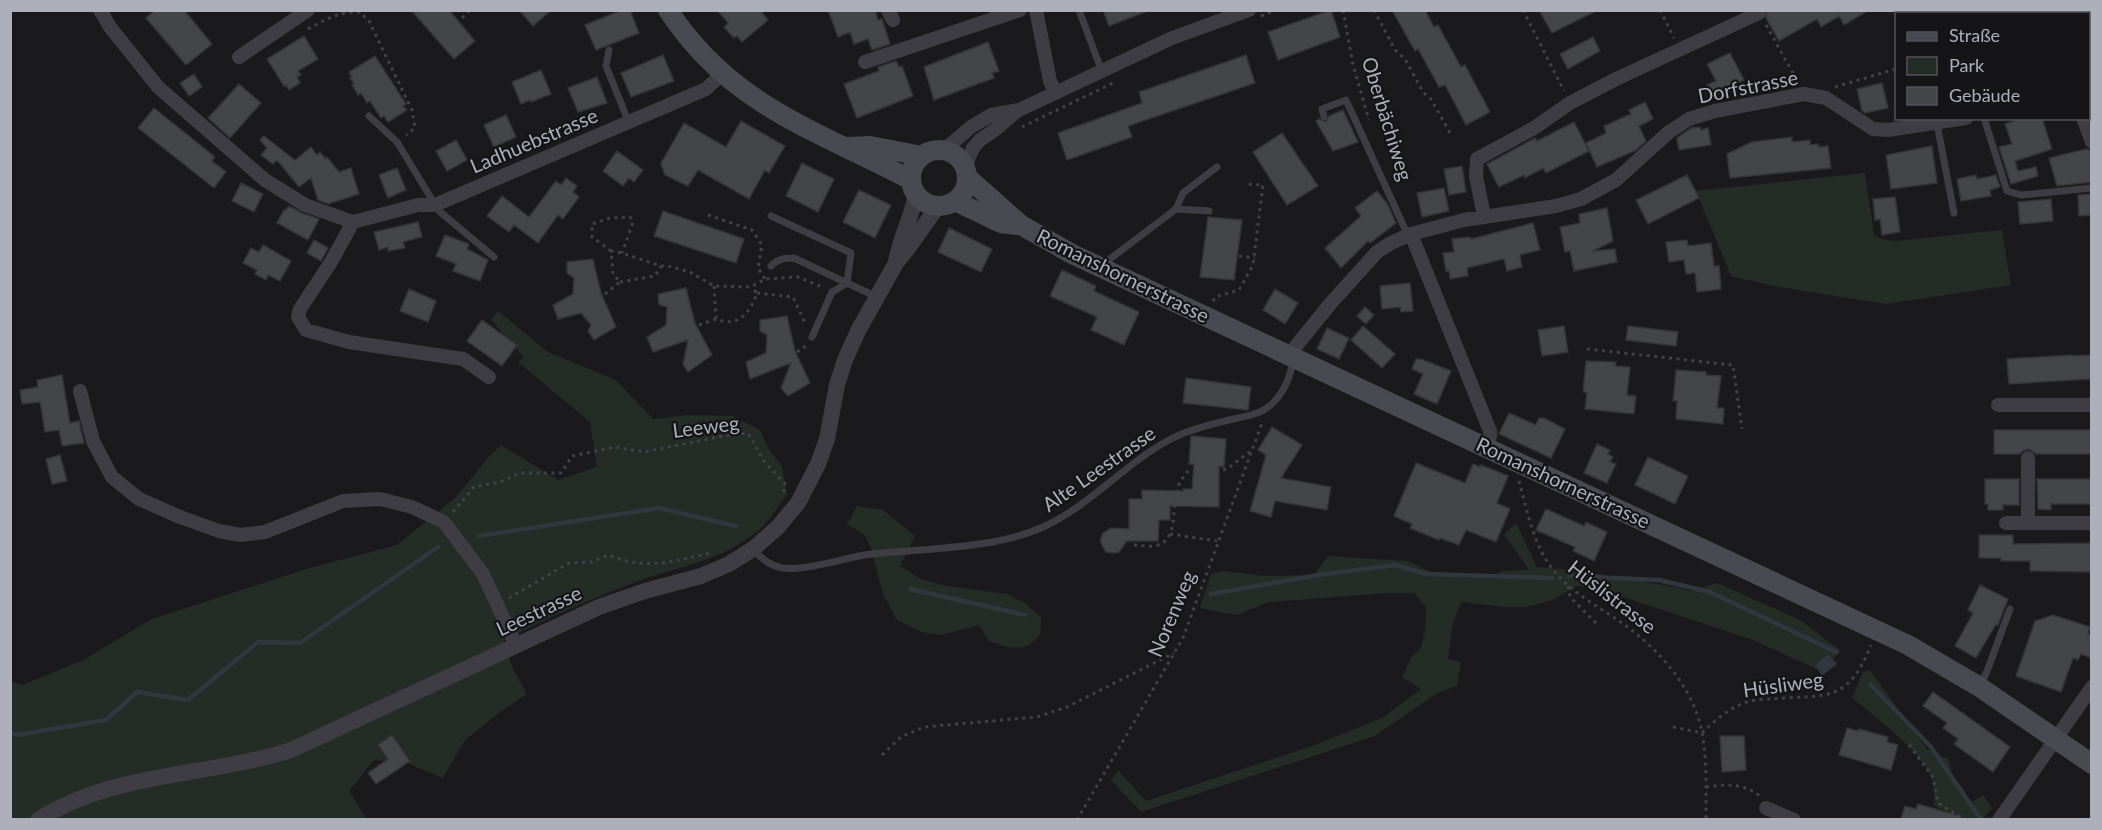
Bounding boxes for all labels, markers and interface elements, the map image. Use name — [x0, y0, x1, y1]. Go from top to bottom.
legend — [1895, 12, 2090, 120]
text: Straße — [1949, 24, 2000, 46]
street label: Oberbächiweg — [1358, 54, 1418, 183]
text: Park — [1949, 54, 1985, 76]
street label: Dorfstrasse — [1696, 65, 1800, 107]
text: Gebäude — [1949, 84, 2020, 106]
street label: Ladhuebstrasse — [466, 102, 601, 178]
street label: Romanshornerstrasse — [1033, 223, 1214, 327]
street label: Leeweg — [671, 410, 741, 442]
street label: Alte Leestrasse — [1037, 420, 1160, 516]
street label: Romanshornerstrasse — [1473, 431, 1654, 533]
street label: Hüslistrasse — [1564, 554, 1661, 638]
street label: Norenweg — [1142, 567, 1200, 660]
street label: Leestrasse — [492, 580, 585, 640]
street label: Hüsliweg — [1741, 666, 1825, 702]

